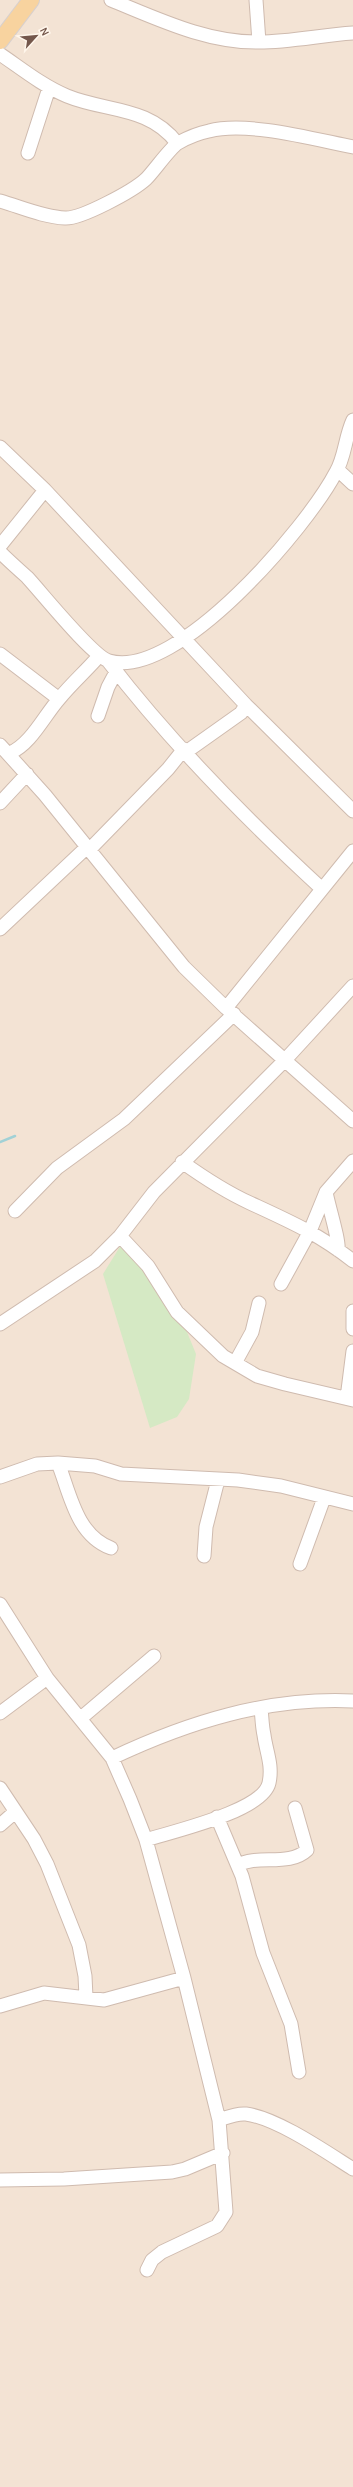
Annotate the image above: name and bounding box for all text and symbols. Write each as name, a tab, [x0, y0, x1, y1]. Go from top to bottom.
north arrow	[16, 16, 56, 56]
text: N	[37, 25, 52, 38]

